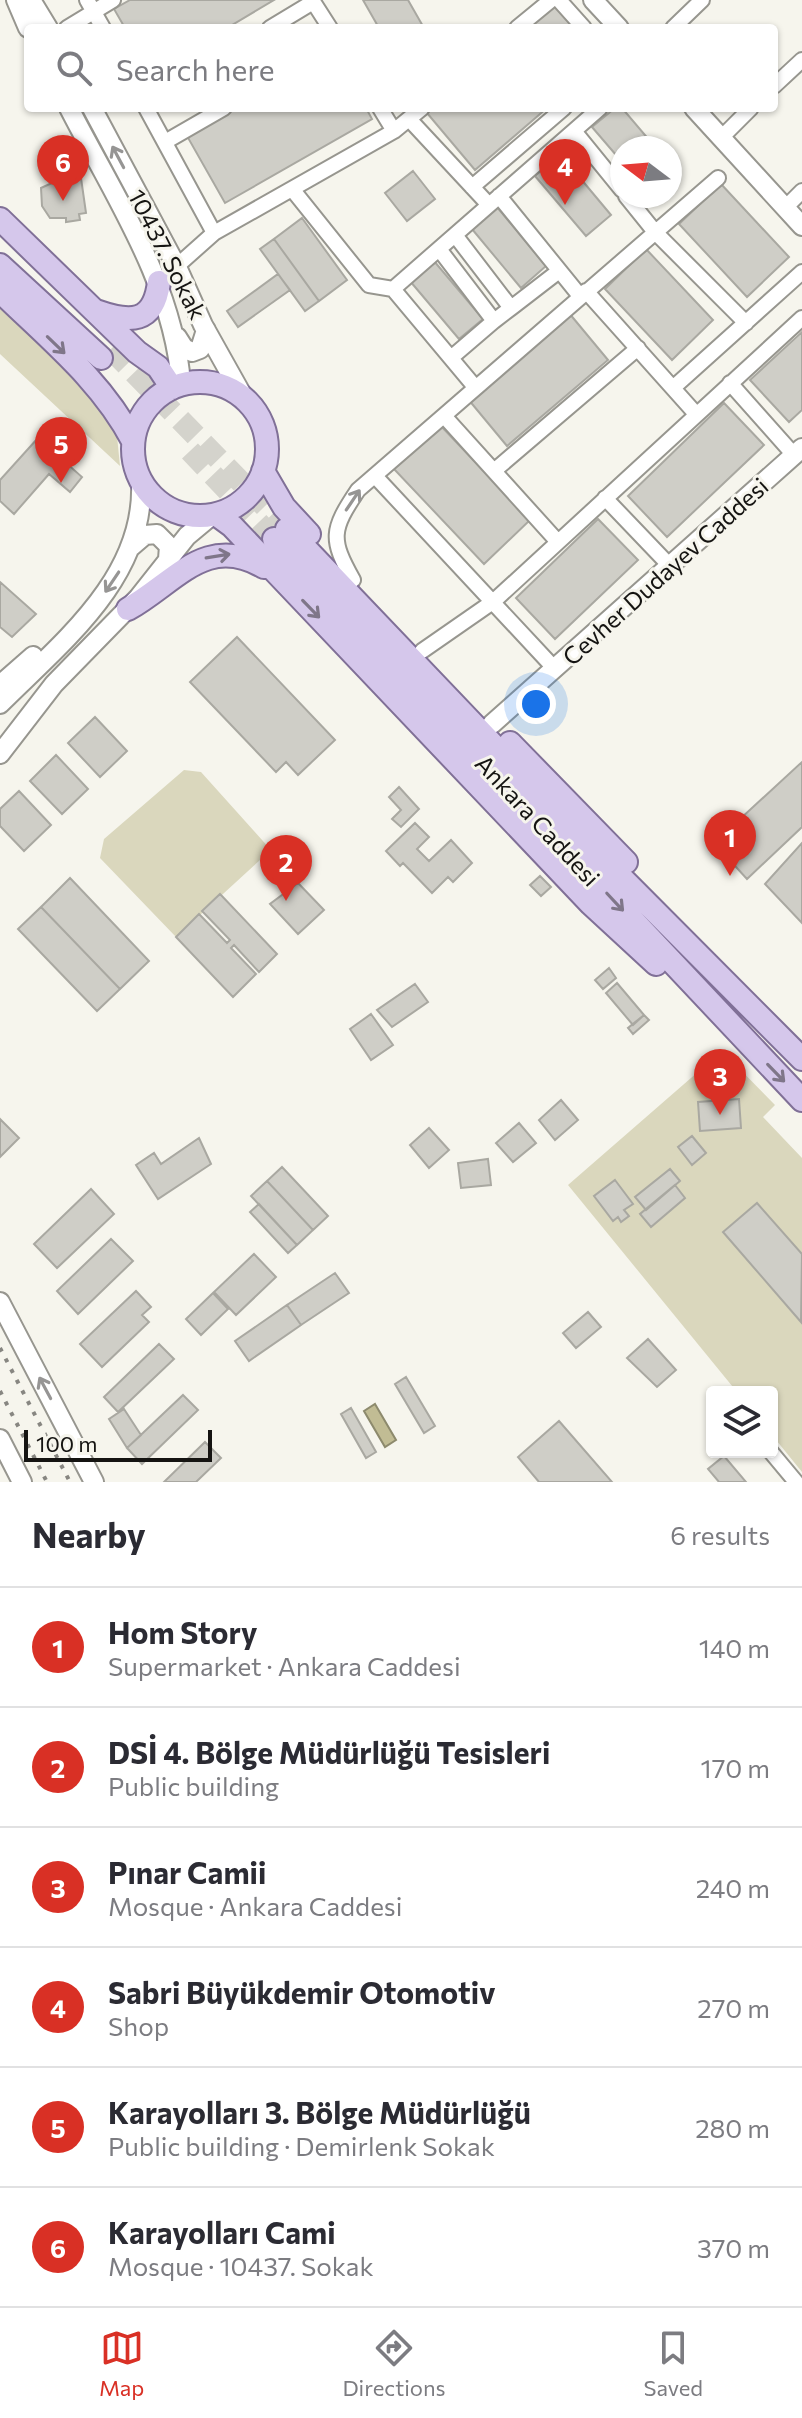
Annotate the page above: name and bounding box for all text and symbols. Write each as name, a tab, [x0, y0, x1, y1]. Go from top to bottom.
search box	[24, 24, 778, 112]
icon: search	[52, 46, 96, 90]
text: Search here	[116, 50, 275, 87]
pin: 6	[37, 135, 89, 201]
north arrow	[610, 136, 682, 208]
pin: 4	[539, 139, 591, 205]
one-way arrow	[110, 146, 126, 170]
street label: 10437. Sokak	[123, 184, 213, 324]
one-way arrow	[46, 336, 66, 355]
pin: 5	[35, 417, 87, 483]
street label: Cevher Dudayev Caddesi	[556, 471, 774, 671]
one-way arrow	[344, 489, 361, 511]
one-way arrow	[205, 548, 231, 563]
one-way arrow	[104, 571, 120, 593]
one-way arrow	[302, 599, 321, 619]
your location	[516, 684, 556, 724]
street label: Ankara Caddesi	[470, 748, 606, 892]
pin: 1	[704, 810, 756, 876]
pin: 2	[260, 835, 312, 901]
one-way arrow	[605, 892, 623, 912]
pin: 3	[694, 1049, 746, 1115]
one-way arrow	[766, 1063, 785, 1082]
one-way arrow	[37, 1377, 53, 1400]
map controls	[706, 1386, 778, 1458]
button: layers	[706, 1386, 778, 1458]
scale bar	[24, 1426, 212, 1462]
text: 100 m	[36, 1430, 98, 1457]
text: Nearby	[32, 1513, 146, 1555]
text: 6 results	[670, 1519, 770, 1550]
text: Hom Story	[108, 1613, 257, 1650]
text: 1	[52, 1632, 64, 1663]
text: 140 m	[699, 1632, 770, 1663]
text: Supermarket · Ankara Caddesi	[108, 1650, 461, 1681]
text: DSİ 4. Bölge Müdürlüğü Tesisleri	[108, 1733, 550, 1770]
text: 2	[51, 1752, 65, 1783]
text: 170 m	[701, 1752, 770, 1783]
text: Public building	[108, 1770, 279, 1801]
text: Pınar Camii	[108, 1853, 266, 1890]
text: 3	[50, 1872, 66, 1903]
text: 240 m	[696, 1872, 770, 1903]
text: Mosque · Ankara Caddesi	[108, 1890, 402, 1921]
text: Sabri Büyükdemir Otomotiv	[108, 1973, 495, 2010]
text: 4	[50, 1992, 66, 2023]
text: 270 m	[697, 1992, 770, 2023]
text: Shop	[108, 2010, 169, 2041]
text: Karayolları 3. Bölge Müdürlüğü	[108, 2093, 531, 2130]
text: 5	[50, 2112, 66, 2143]
text: 280 m	[695, 2112, 770, 2143]
text: Public building · Demirlenk Sokak	[108, 2130, 495, 2161]
text: Karayolları Cami	[108, 2213, 335, 2250]
text: 6	[50, 2232, 66, 2263]
text: 370 m	[697, 2232, 770, 2263]
text: Mosque · 10437. Sokak	[108, 2250, 374, 2281]
tab: Map	[99, 2326, 144, 2401]
tab: Directions	[342, 2326, 446, 2401]
tab: Saved	[644, 2326, 703, 2401]

